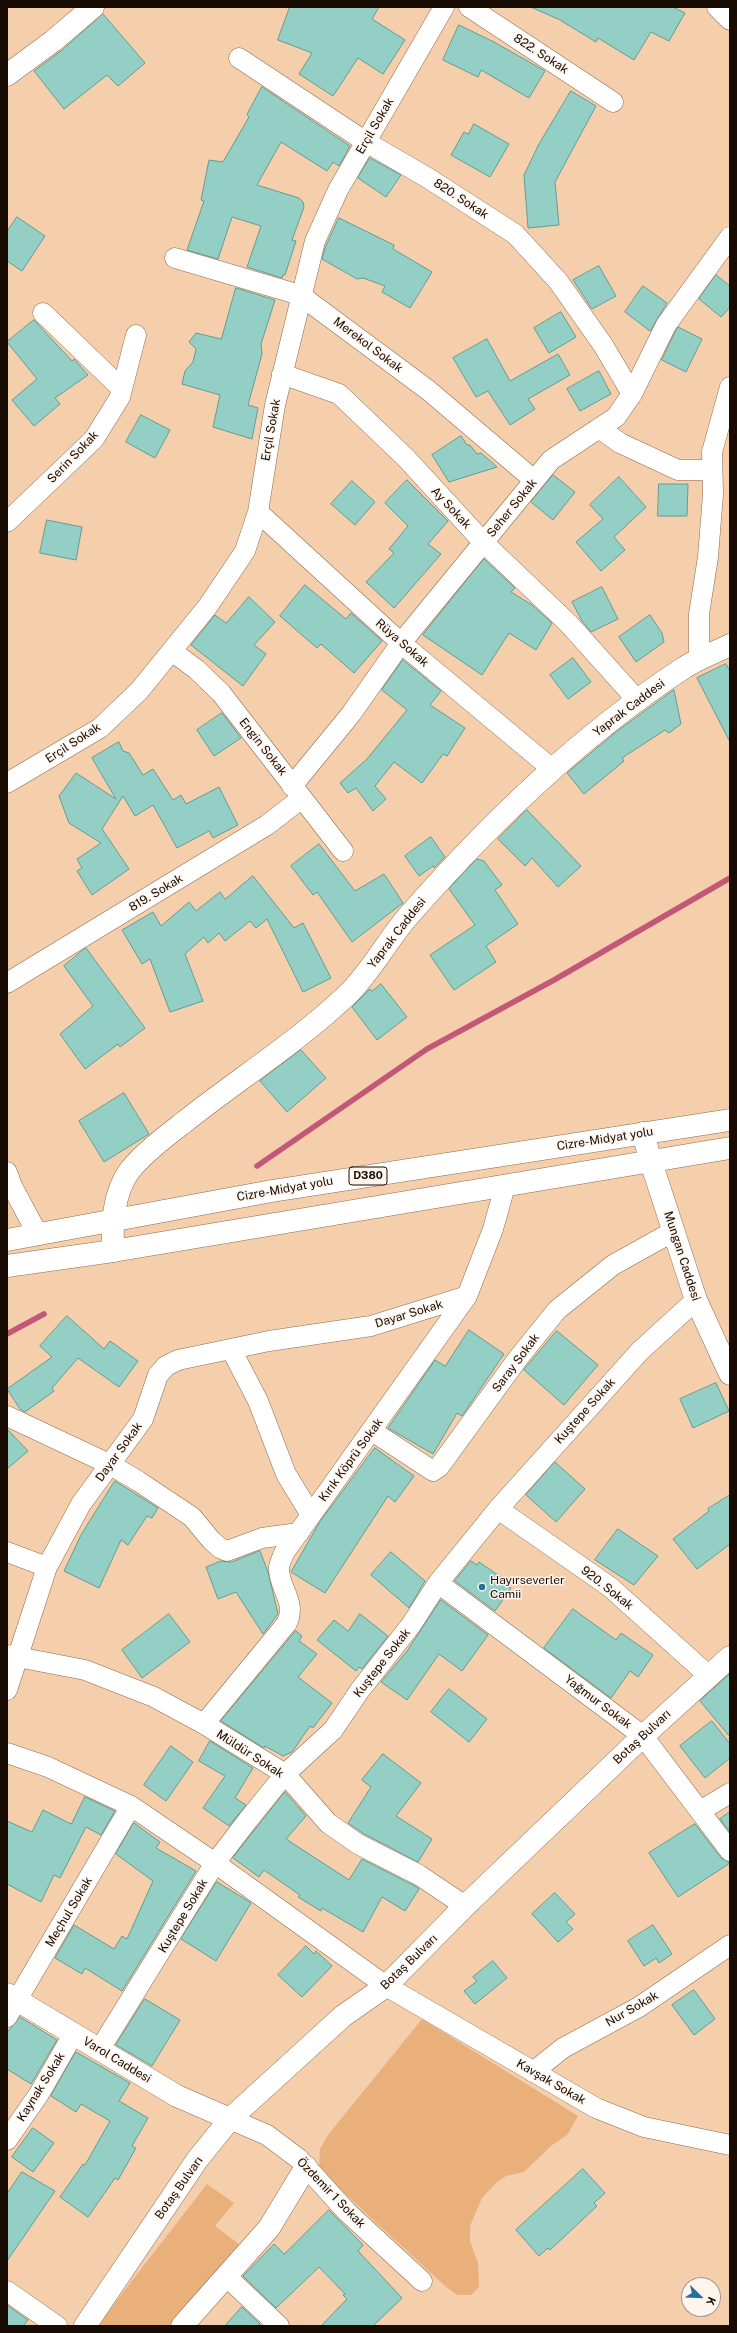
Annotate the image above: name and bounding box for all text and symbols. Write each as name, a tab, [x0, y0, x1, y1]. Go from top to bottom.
street label: 822. Sokak	[511, 31, 571, 77]
street label: Erçil Sokak	[353, 95, 397, 157]
street label: 820. Sokak	[431, 176, 491, 222]
street label: Merekol Sokak	[330, 314, 406, 376]
street label: Erçil Sokak	[258, 398, 284, 462]
street label: Serin Sokak	[44, 428, 102, 486]
street label: Seher Sokak	[484, 476, 540, 540]
street label: Ay Sokak	[428, 484, 474, 532]
street label: Rüya Sokak	[373, 616, 431, 670]
street label: Yaprak Caddesi	[590, 676, 668, 740]
street label: Engin Sokak	[236, 715, 290, 779]
street label: Erçil Sokak	[43, 720, 103, 766]
street label: 819. Sokak	[126, 871, 186, 915]
street label: Yaprak Caddesi	[365, 895, 429, 971]
street label: Cizre-Midyat yolu	[556, 1124, 654, 1154]
road number: D380	[349, 1167, 387, 1185]
street label: Cizre-Midyat yolu	[236, 1173, 334, 1205]
street label: Mungan Caddesi	[661, 1209, 703, 1303]
street label: Dayar Sokak	[373, 1297, 445, 1331]
street label: Saray Sokak	[489, 1331, 543, 1395]
street label: Kuştepe Sokak	[552, 1375, 618, 1447]
street label: Kırık Köprü Sokak	[316, 1415, 386, 1505]
street label: Dayar Sokak	[93, 1419, 145, 1485]
street label: 920. Sokak	[578, 1563, 636, 1613]
place label: Hayırseverler Camii	[490, 1573, 565, 1601]
marker: Hayırseverler Camii	[477, 1582, 487, 1592]
street label: Kuştepe Sokak	[351, 1626, 413, 1700]
street label: Yağmur Sokak	[562, 1672, 634, 1732]
street label: Botaş Bulvarı	[610, 1707, 674, 1767]
street label: Müldür Sokak	[214, 1727, 286, 1781]
street label: Meçhul Sokak	[42, 1874, 96, 1950]
street label: Kuştepe Sokak	[155, 1876, 211, 1956]
street label: Botaş Bulvarı	[378, 1931, 440, 1993]
street label: Nur Sokak	[603, 1988, 661, 2030]
street label: Varol Caddesi	[80, 2034, 154, 2086]
street label: Kaynak Sokak	[14, 2050, 68, 2124]
street label: Kavşak Sokak	[514, 2056, 588, 2108]
street label: Botaş Bulvarı	[152, 2154, 206, 2222]
street label: Özdemir 1 Sokak	[294, 2155, 368, 2231]
north arrow	[681, 2277, 721, 2317]
text: K	[704, 2295, 718, 2307]

